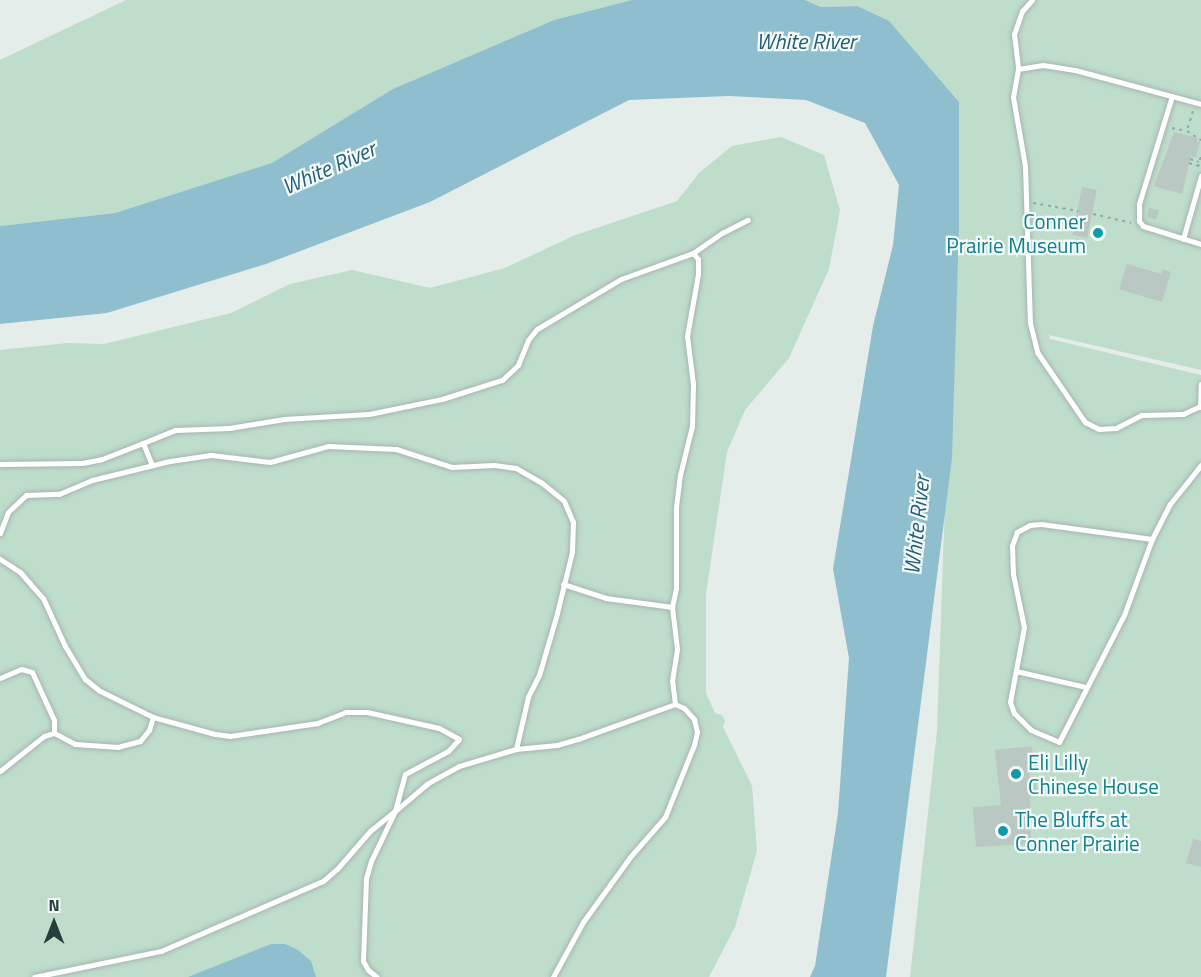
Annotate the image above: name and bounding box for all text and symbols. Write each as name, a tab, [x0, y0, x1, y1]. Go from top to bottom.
water label: White River	[756, 29, 856, 55]
water label: White River	[278, 136, 380, 200]
place label: Conner Prairie Museum	[946, 208, 1086, 258]
marker: Conner Prairie Museum	[1091, 226, 1105, 240]
water label: White River	[899, 474, 935, 576]
place label: Eli Lilly Chinese House	[1028, 749, 1159, 799]
marker: Eli Lilly Chinese House	[1009, 767, 1023, 781]
place label: The Bluffs at Conner Prairie	[1015, 806, 1140, 856]
marker: The Bluffs at Conner Prairie	[996, 824, 1010, 838]
north arrow	[24, 893, 84, 953]
text: N	[48, 893, 60, 917]

